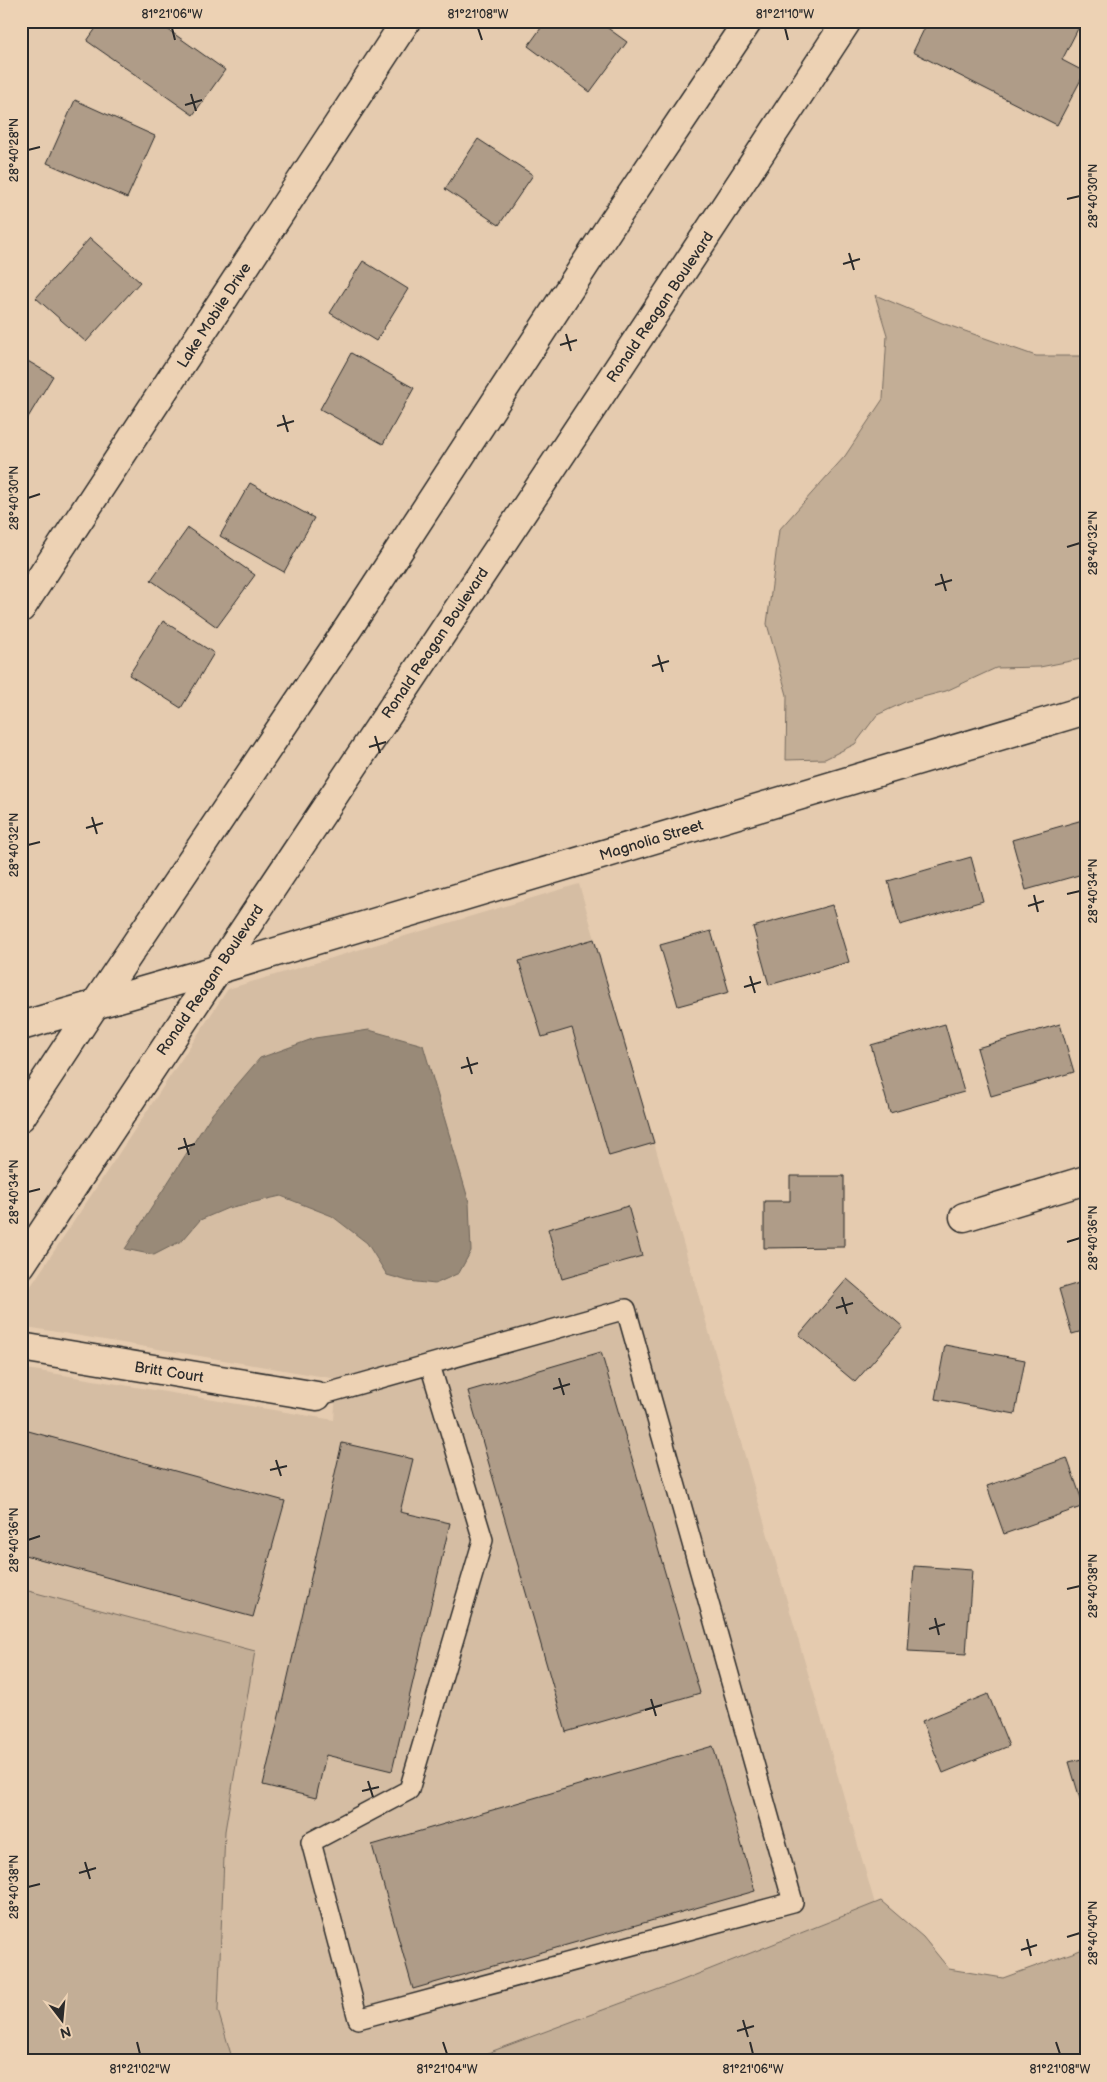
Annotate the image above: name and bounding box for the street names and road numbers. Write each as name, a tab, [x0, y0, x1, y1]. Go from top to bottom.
street label: Ronald Reagan Boulevard	[603, 228, 718, 386]
street label: Lake Mobile Drive	[173, 259, 256, 371]
street label: Ronald Reagan Boulevard	[378, 564, 493, 722]
street label: Magnolia Street	[597, 816, 706, 865]
street label: Ronald Reagan Boulevard	[153, 901, 268, 1059]
street label: Britt Court	[133, 1358, 205, 1387]

